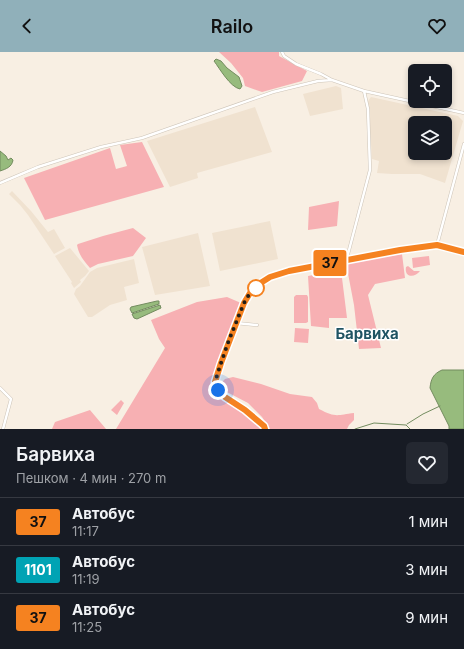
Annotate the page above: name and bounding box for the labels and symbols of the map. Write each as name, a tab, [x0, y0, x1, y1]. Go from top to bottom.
line badge: 37	[312, 250, 348, 276]
unlabelled marker	[247, 279, 265, 297]
district label: Барвиха	[335, 324, 399, 343]
your location	[208, 380, 228, 400]

